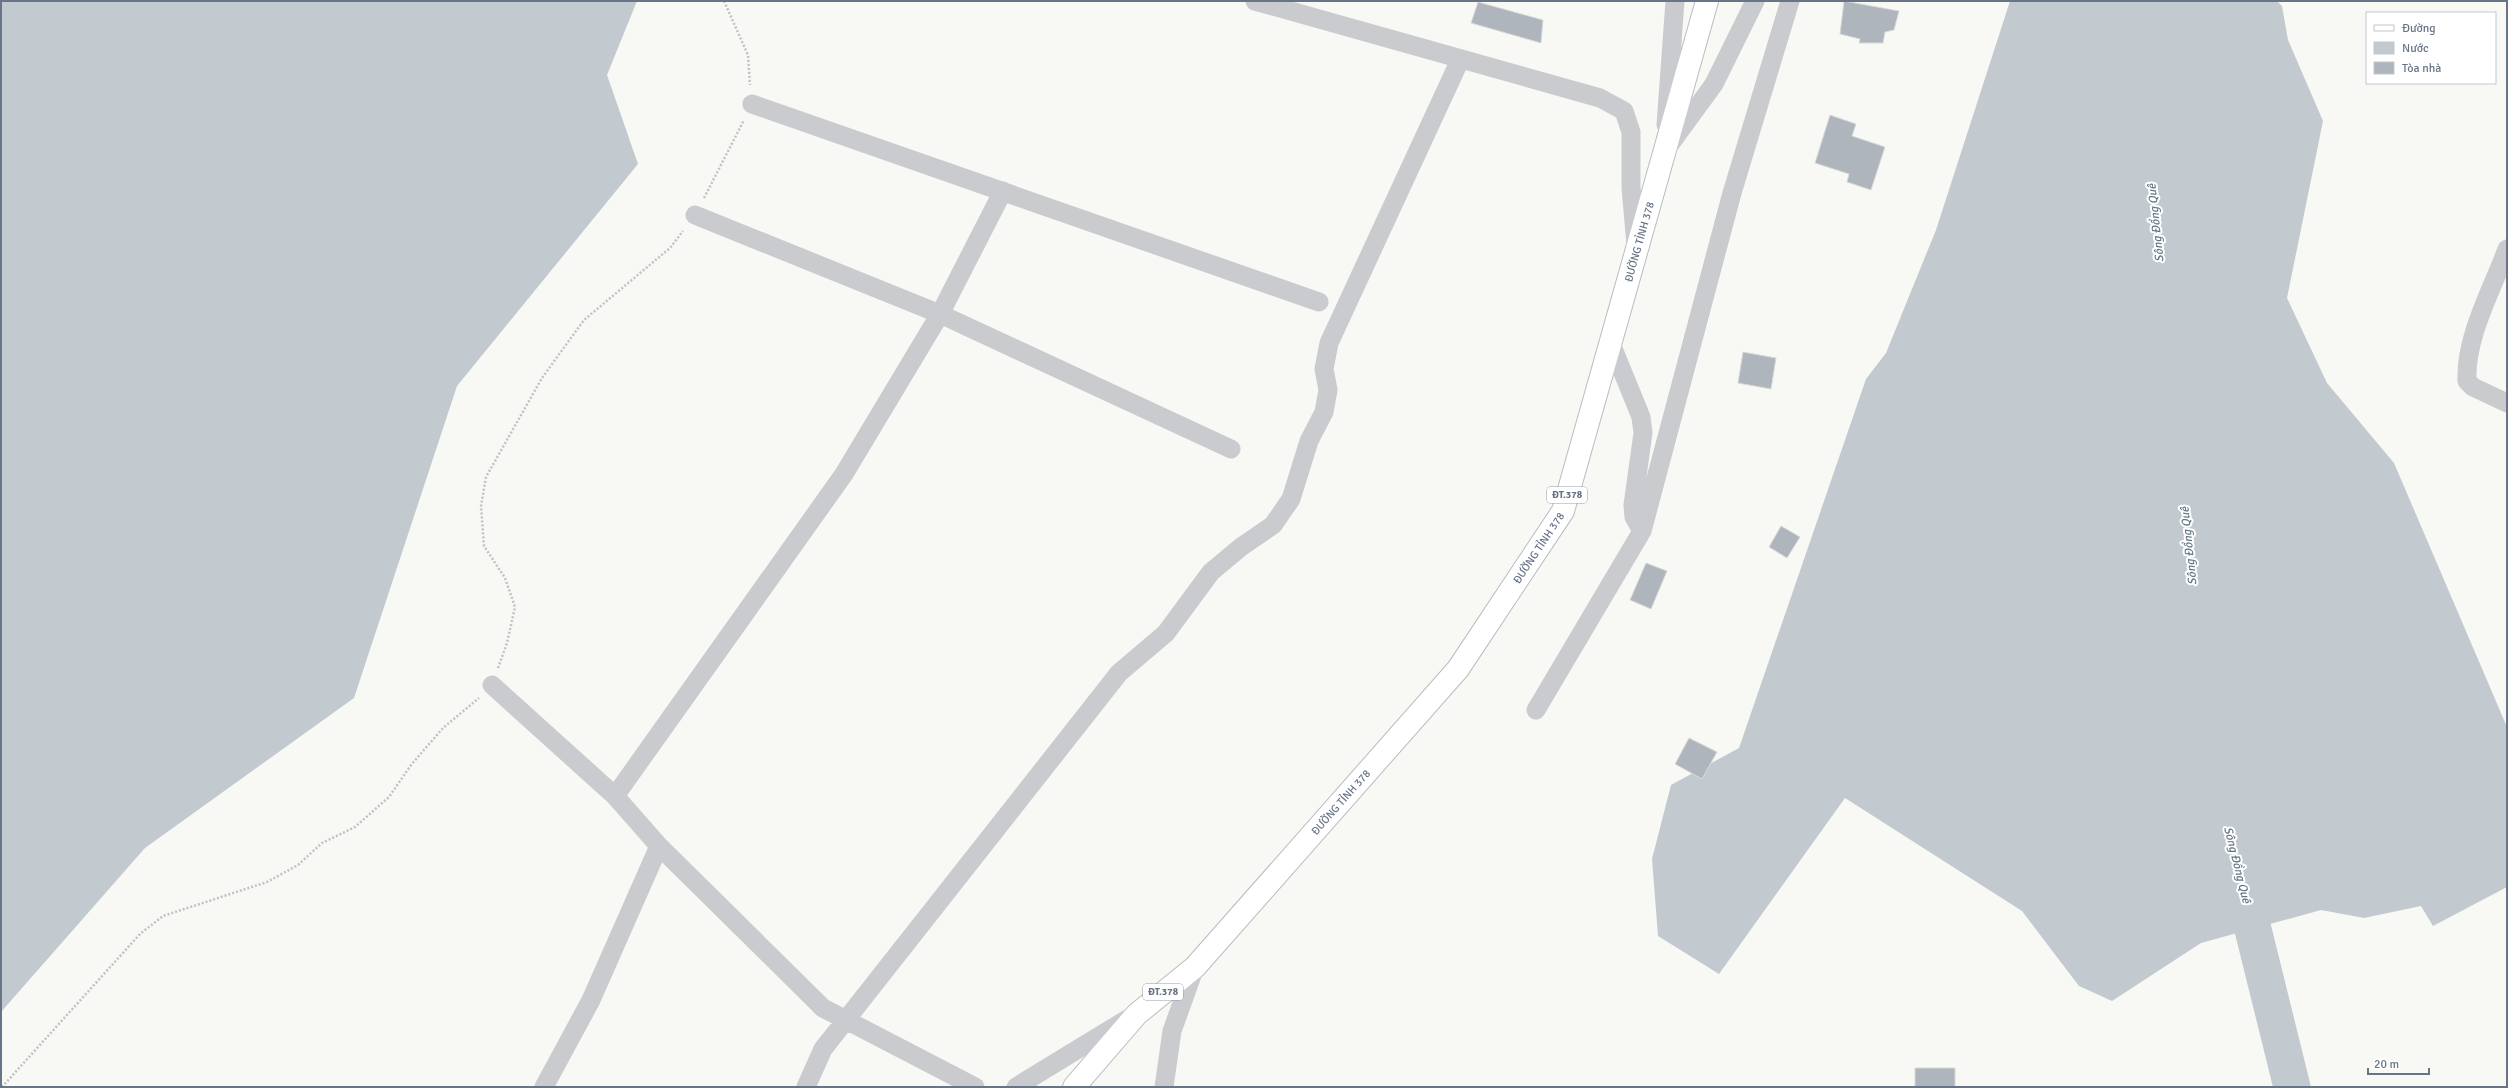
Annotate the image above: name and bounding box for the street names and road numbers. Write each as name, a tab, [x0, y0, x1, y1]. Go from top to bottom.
street label: ĐƯỜNG TỈNH 378	[1622, 200, 1657, 283]
road number: ĐT.378	[1547, 487, 1587, 503]
street label: ĐƯỜNG TỈNH 378	[1510, 510, 1567, 586]
street label: ĐƯỜNG TỈNH 378	[1308, 767, 1373, 837]
road number: ĐT.378	[1143, 984, 1183, 1000]

